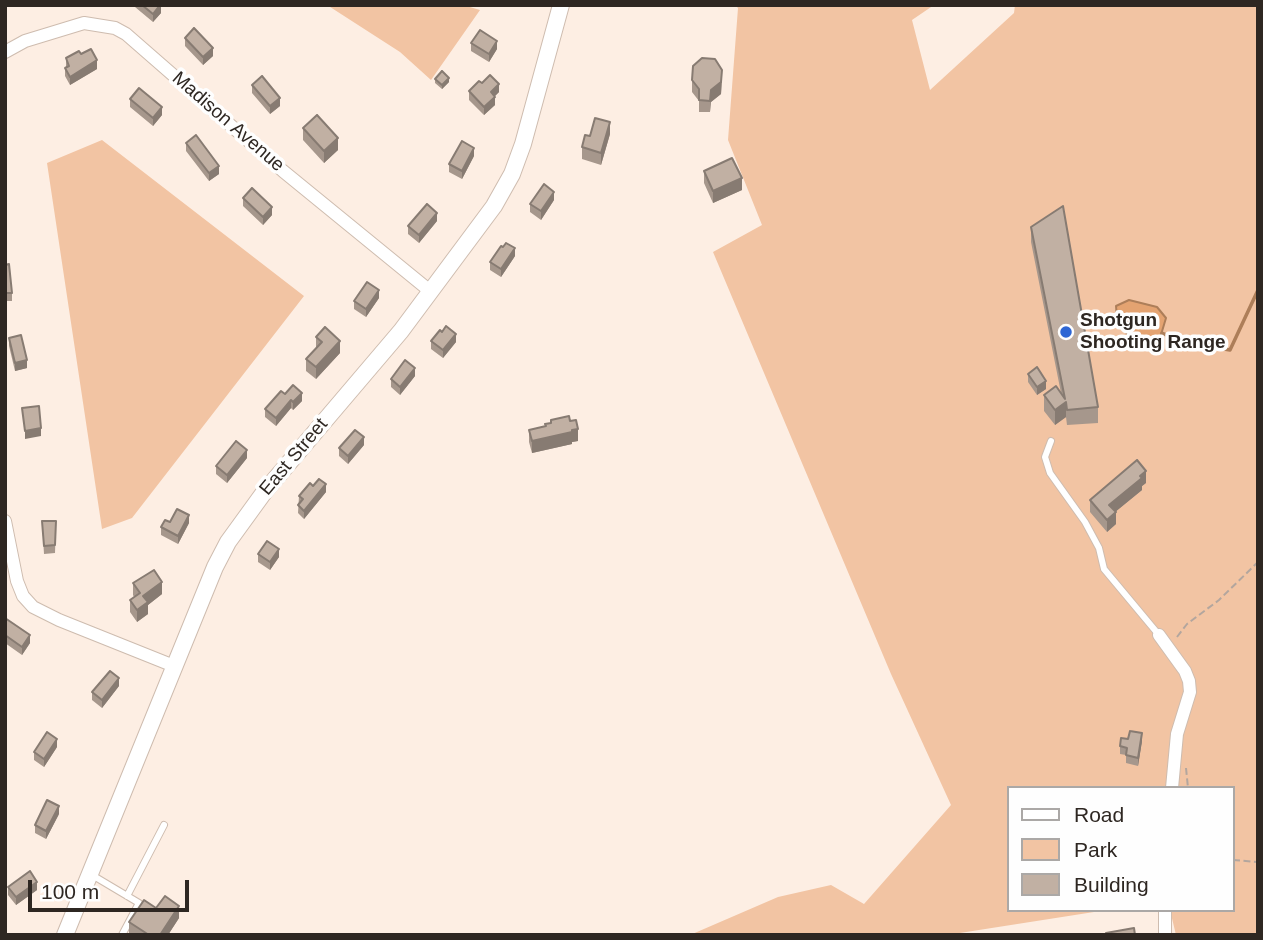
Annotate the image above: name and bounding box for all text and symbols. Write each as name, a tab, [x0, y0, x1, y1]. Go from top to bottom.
street label: Madison Avenue	[167, 67, 289, 177]
place label: Shotgun Shooting Range	[1080, 310, 1226, 354]
marker: Shotgun Shooting Range	[1058, 324, 1074, 340]
street label: East Street	[255, 414, 333, 500]
legend	[1007, 786, 1235, 912]
text: Road	[1074, 803, 1124, 826]
text: Park	[1074, 838, 1117, 861]
scale bar	[32, 866, 192, 910]
text: Building	[1074, 873, 1149, 896]
text: 100 m	[41, 880, 99, 903]

